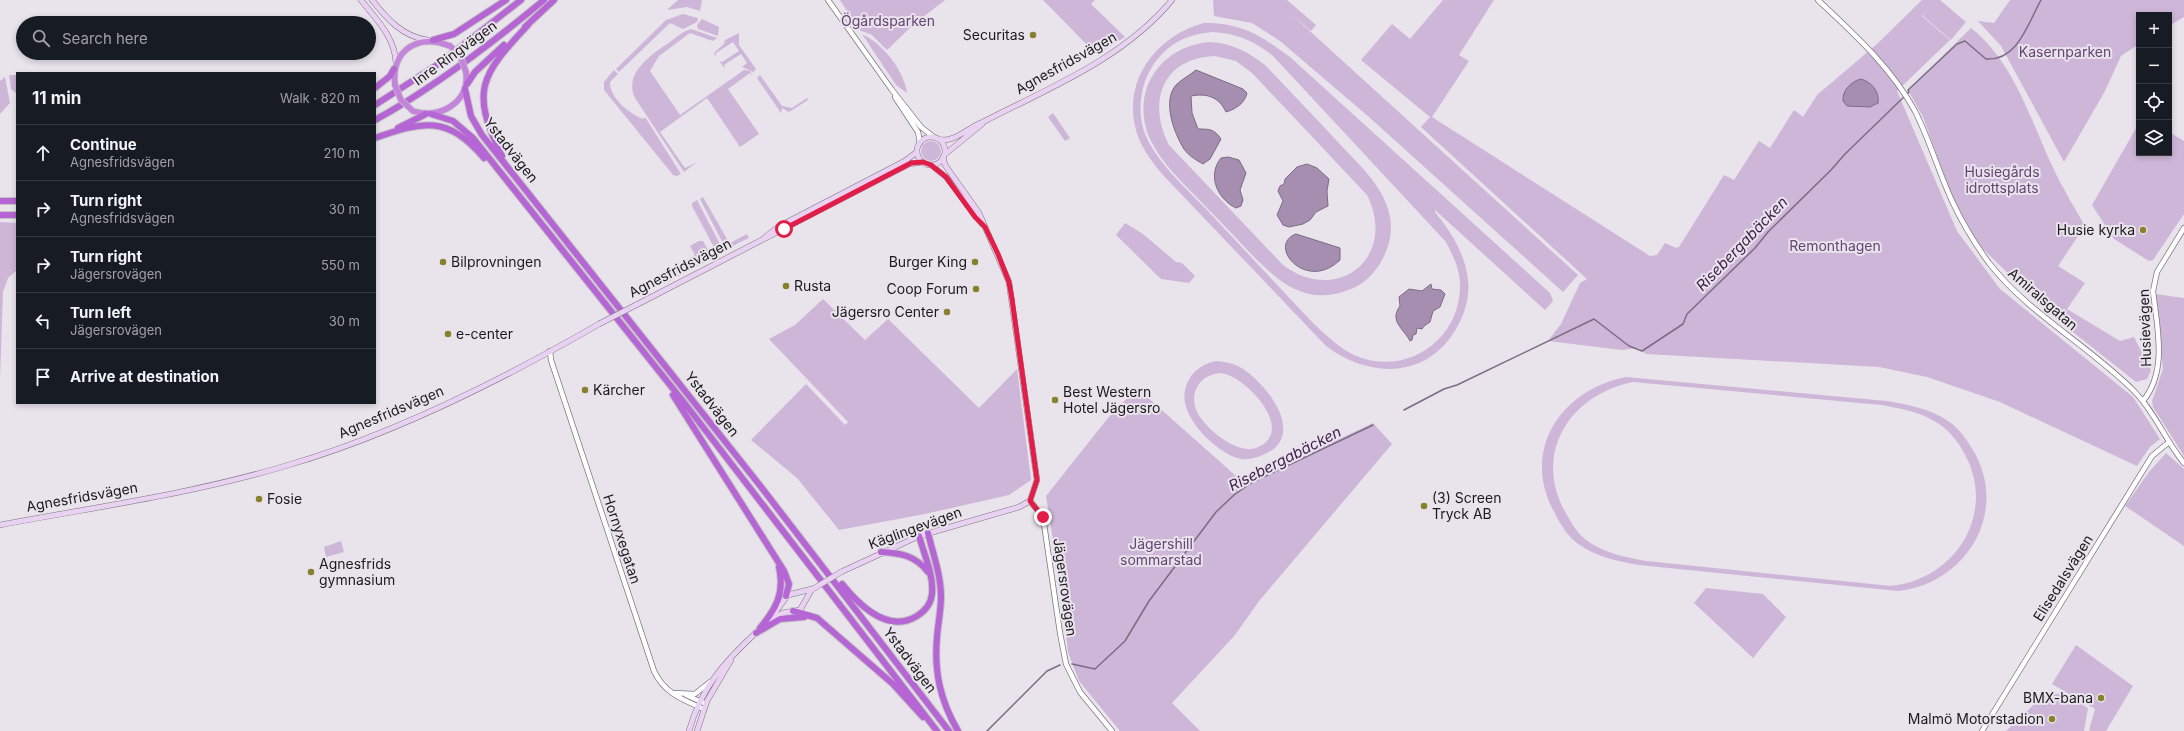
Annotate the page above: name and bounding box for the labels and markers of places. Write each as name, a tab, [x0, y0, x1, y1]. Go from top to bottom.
place label: Securitas	[963, 26, 1025, 43]
marker: Securitas	[1028, 30, 1038, 40]
place label: Husie kyrka	[2057, 221, 2135, 238]
marker: Husie kyrka	[2138, 225, 2148, 235]
place label: Bilprovningen	[451, 253, 542, 270]
place label: Burger King	[889, 253, 967, 270]
marker: Bilprovningen	[438, 257, 448, 267]
marker: Burger King	[970, 257, 980, 267]
place label: Rusta	[794, 277, 831, 294]
place label: Coop Forum	[887, 280, 968, 297]
marker: Rusta	[781, 281, 791, 291]
marker: Coop Forum	[971, 284, 981, 294]
place label: Jägersro Center	[832, 303, 939, 320]
marker: Jägersro Center	[942, 307, 952, 317]
place label: e-center	[456, 325, 513, 342]
marker: e-center	[443, 329, 453, 339]
place label: Kärcher	[593, 381, 645, 398]
place label: Best Western Hotel Jägersro	[1063, 383, 1160, 416]
marker: Kärcher	[580, 385, 590, 395]
marker: Best Western Hotel Jägersro	[1050, 395, 1060, 405]
place label: (3) Screen Tryck AB	[1432, 489, 1501, 522]
place label: Fosie	[267, 490, 302, 507]
marker: Fosie	[254, 494, 264, 504]
marker: (3) Screen Tryck AB	[1419, 501, 1429, 511]
place label: Agnesfrids gymnasium	[319, 555, 395, 588]
marker: Agnesfrids gymnasium	[306, 567, 316, 577]
place label: BMX-bana	[2023, 689, 2093, 706]
marker: BMX-bana	[2096, 693, 2106, 703]
place label: Malmö Motorstadion	[1908, 710, 2044, 727]
marker: Malmö Motorstadion	[2047, 714, 2057, 724]

